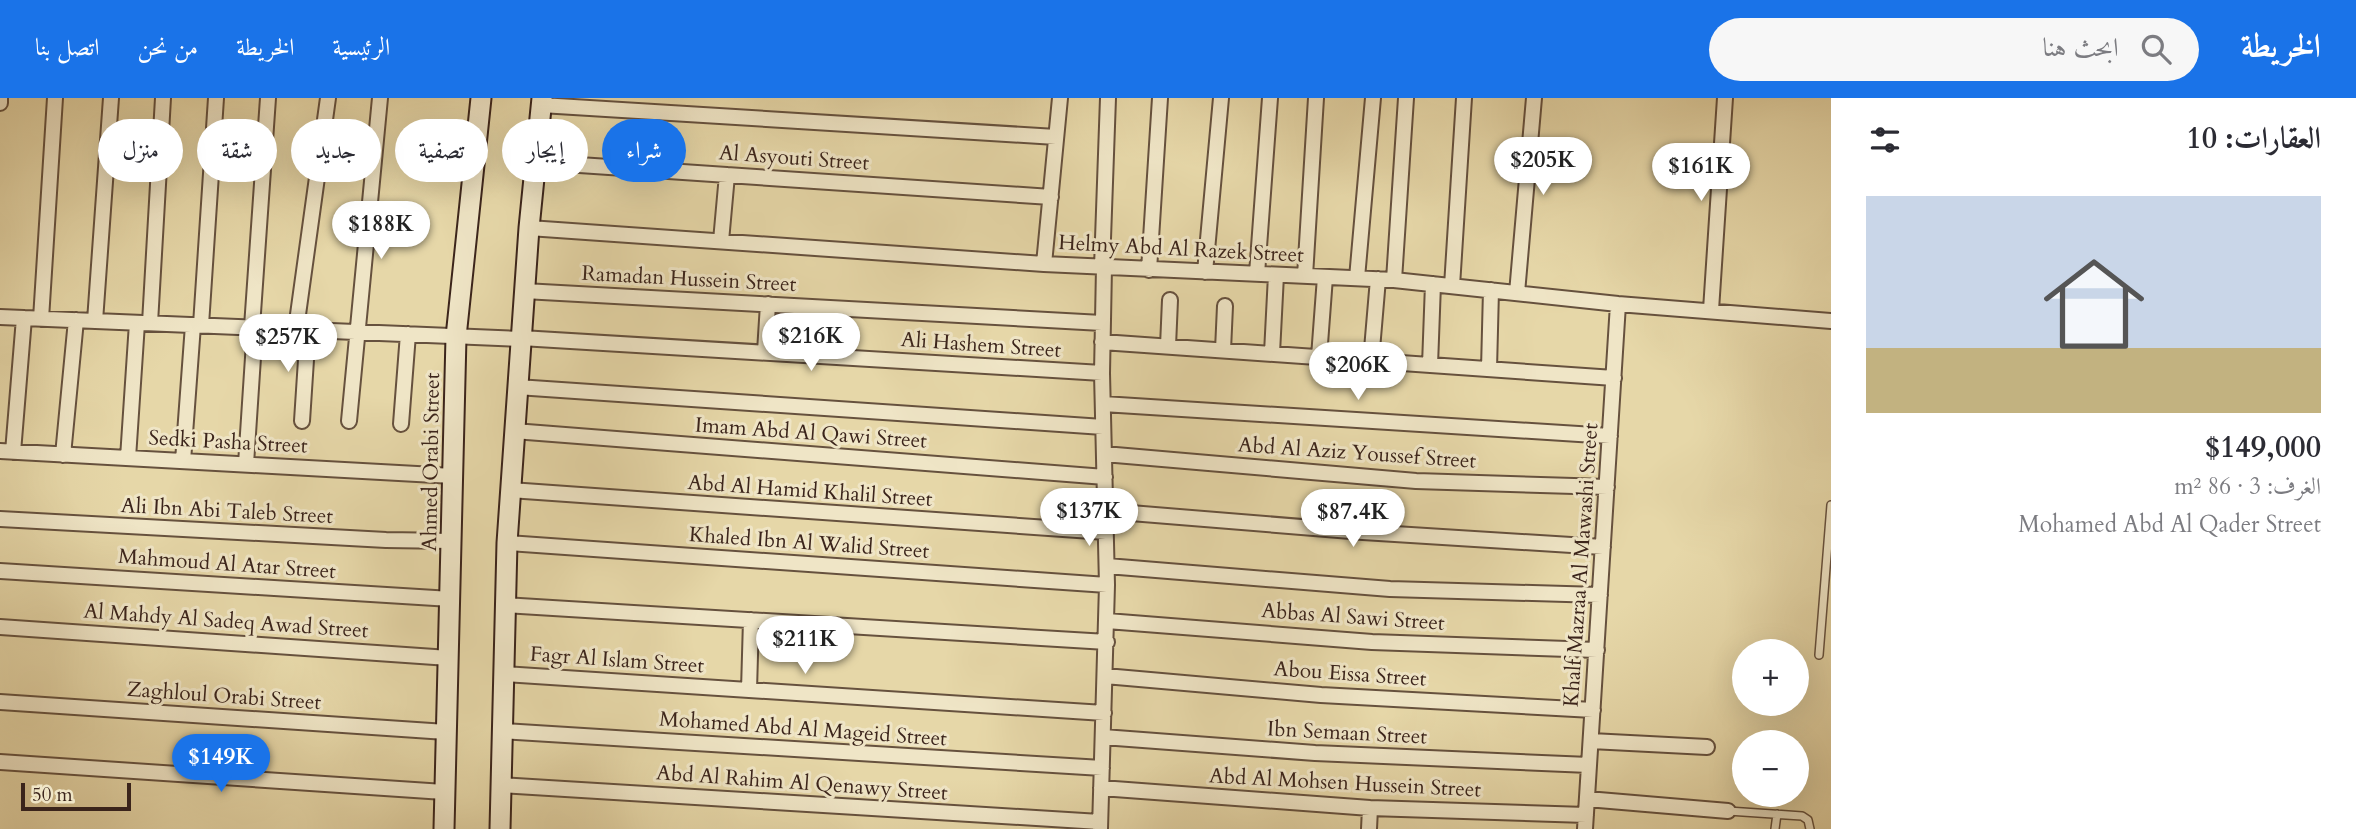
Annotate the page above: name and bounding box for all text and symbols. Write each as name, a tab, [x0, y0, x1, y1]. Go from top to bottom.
search box	[1709, 18, 2199, 81]
text: الخريطة	[2241, 24, 2321, 69]
text: ابحث هنا	[2042, 30, 2119, 65]
icon: search	[2137, 30, 2175, 68]
text: اتصل بنا	[35, 31, 99, 64]
text: من نحن	[137, 31, 198, 64]
text: الخريطة	[236, 31, 295, 64]
text: الرئيسية	[333, 31, 390, 64]
text: العقارات: 10	[2186, 118, 2321, 159]
chip: منزل	[98, 119, 183, 182]
chip: شقة	[197, 119, 277, 182]
chip: جديد	[291, 119, 381, 182]
chip: تصفية	[395, 119, 488, 182]
chip: إيجار	[502, 119, 588, 182]
chip: شراء	[602, 119, 686, 182]
icon: filters	[1866, 121, 1904, 159]
street label: Al Asyouti Street	[718, 138, 870, 178]
pin: $205K	[1494, 138, 1592, 197]
text: $205K	[1510, 144, 1576, 175]
pin: $161K	[1652, 144, 1750, 203]
text: $161K	[1668, 150, 1734, 181]
pin: $188K	[332, 202, 430, 261]
text: $188K	[348, 208, 414, 239]
street label: Helmy Abd Al Razek Street	[1057, 228, 1305, 270]
icon: home	[2031, 241, 2157, 367]
street label: Ramadan Hussein Street	[581, 259, 797, 299]
pin: $257K	[239, 314, 337, 374]
pin: $216K	[762, 314, 860, 373]
text: $216K	[778, 320, 844, 351]
text: $257K	[255, 321, 321, 352]
street label: Ali Hashem Street	[900, 325, 1062, 365]
pin: $206K	[1309, 342, 1407, 402]
text: $206K	[1325, 349, 1391, 380]
street label: Ahmed Orabi Street	[415, 372, 447, 552]
street label: Imam Abd Al Qawi Street	[694, 410, 928, 456]
street label: Khalf Mazraa Al Mawashi Street	[1557, 422, 1605, 708]
street label: Sedki Pasha Street	[148, 423, 309, 461]
text: $149,000	[2205, 427, 2321, 468]
street label: Abd Al Aziz Youssef Street	[1237, 430, 1478, 476]
street label: Abd Al Hamid Khalil Street	[687, 468, 934, 514]
text: الغرف: 3 · 86 m²	[2174, 471, 2321, 502]
pin: $137K	[1040, 489, 1138, 548]
pin: $87.4K	[1296, 490, 1410, 549]
street label: Ali Ibn Abi Taleb Street	[120, 491, 334, 531]
text: $137K	[1056, 495, 1122, 526]
text: $87.4K	[1317, 496, 1389, 527]
text: Mohamed Abd Al Qader Street	[2018, 509, 2321, 540]
street label: Khaled Ibn Al Walid Street	[688, 520, 930, 566]
street label: Mahmoud Al Atar Street	[117, 542, 337, 586]
street label: Abbas Al Sawi Street	[1260, 596, 1446, 638]
street label: Al Mahdy Al Sadeq Awad Street	[83, 597, 370, 645]
pin: $211K	[756, 616, 854, 676]
text: $211K	[772, 623, 838, 654]
street label: Fagr Al Islam Street	[529, 639, 705, 681]
map controls	[1732, 639, 1809, 807]
button: +	[1732, 639, 1809, 716]
street label: Abou Eissa Street	[1273, 654, 1428, 694]
street label: Zaghloul Orabi Street	[126, 675, 323, 717]
street label: Mohamed Abd Al Mageid Street	[658, 704, 948, 754]
street label: Ibn Semaan Street	[1266, 714, 1428, 752]
button: −	[1732, 730, 1809, 807]
pin: $149K	[172, 734, 270, 794]
text: $149K	[188, 741, 254, 772]
street label: Abd Al Rahim Al Qenawy Street	[655, 758, 949, 808]
street label: Abd Al Mohsen Hussein Street	[1208, 761, 1482, 805]
scale bar	[21, 780, 131, 812]
text: 50 m	[32, 782, 73, 808]

